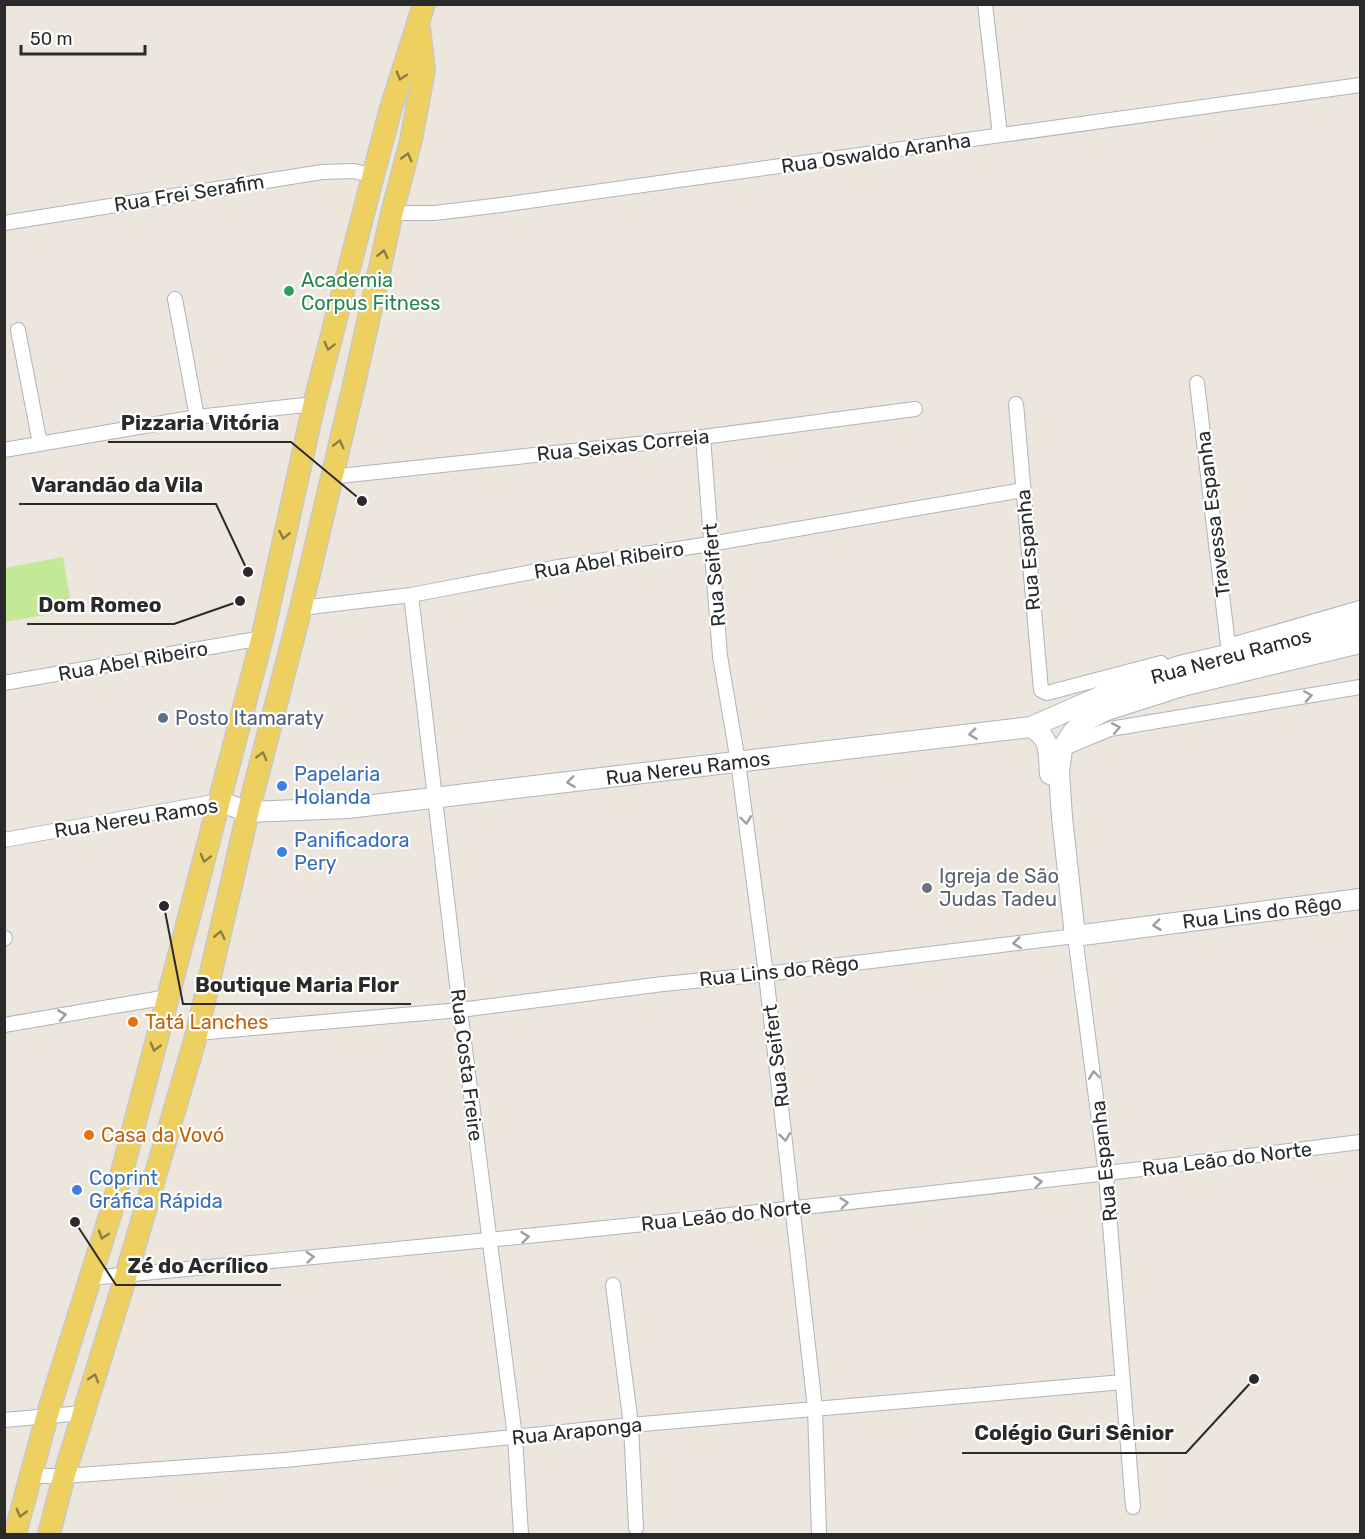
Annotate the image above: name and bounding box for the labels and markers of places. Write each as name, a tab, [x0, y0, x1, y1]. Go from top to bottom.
place label: Academia Corpus Fitness	[301, 268, 441, 315]
marker: Academia Corpus Fitness	[282, 284, 296, 298]
callout: Pizzaria Vitória	[108, 403, 291, 442]
callout: Varandão da Vila	[19, 465, 216, 504]
callout: Dom Romeo	[27, 585, 174, 624]
place label: Posto Itamaraty	[175, 706, 324, 730]
marker: Posto Itamaraty	[156, 711, 170, 725]
place label: Papelaria Holanda	[294, 762, 380, 809]
marker: Papelaria Holanda	[275, 779, 289, 793]
place label: Panificadora Pery	[294, 828, 410, 875]
marker: Panificadora Pery	[275, 845, 289, 859]
place label: Igreja de São Judas Tadeu	[939, 864, 1059, 911]
marker: Igreja de São Judas Tadeu	[920, 881, 934, 895]
callout: Boutique Maria Flor	[183, 965, 411, 1004]
place label: Tatá Lanches	[145, 1010, 268, 1034]
marker: Tatá Lanches	[126, 1015, 140, 1029]
place label: Casa da Vovó	[101, 1123, 224, 1147]
marker: Casa da Vovó	[82, 1128, 96, 1142]
place label: Coprint Gráfica Rápida	[89, 1166, 223, 1213]
marker: Coprint Gráfica Rápida	[70, 1183, 84, 1197]
callout: Zé do Acrílico	[116, 1246, 281, 1285]
callout: Colégio Guri Sênior	[962, 1414, 1186, 1453]

